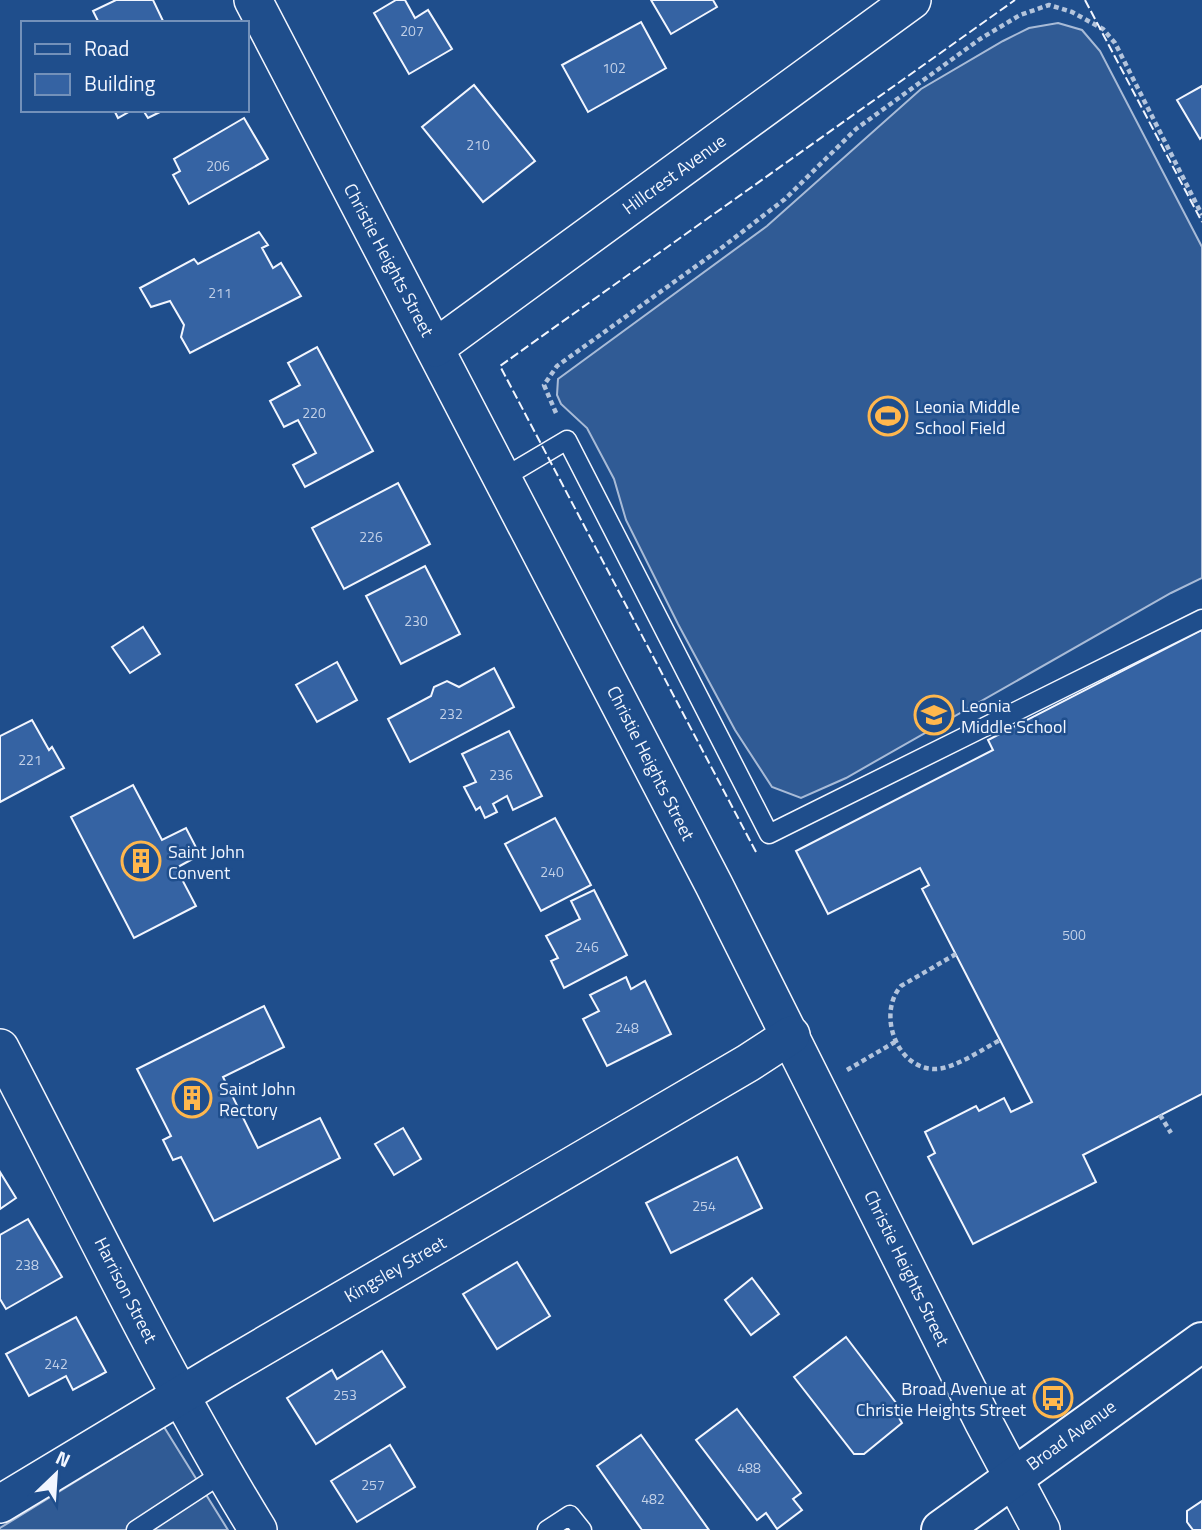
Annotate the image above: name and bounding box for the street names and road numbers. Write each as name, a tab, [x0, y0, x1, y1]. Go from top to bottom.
street label: Hillcrest Avenue	[617, 127, 731, 221]
street label: Christie Heights Street	[337, 178, 441, 342]
street label: Christie Heights Street	[600, 681, 702, 846]
street label: Christie Heights Street	[858, 1186, 957, 1351]
street label: Kingsley Street	[339, 1229, 452, 1309]
street label: Harrison Street	[88, 1232, 165, 1348]
street label: Broad Avenue	[1020, 1393, 1122, 1477]

